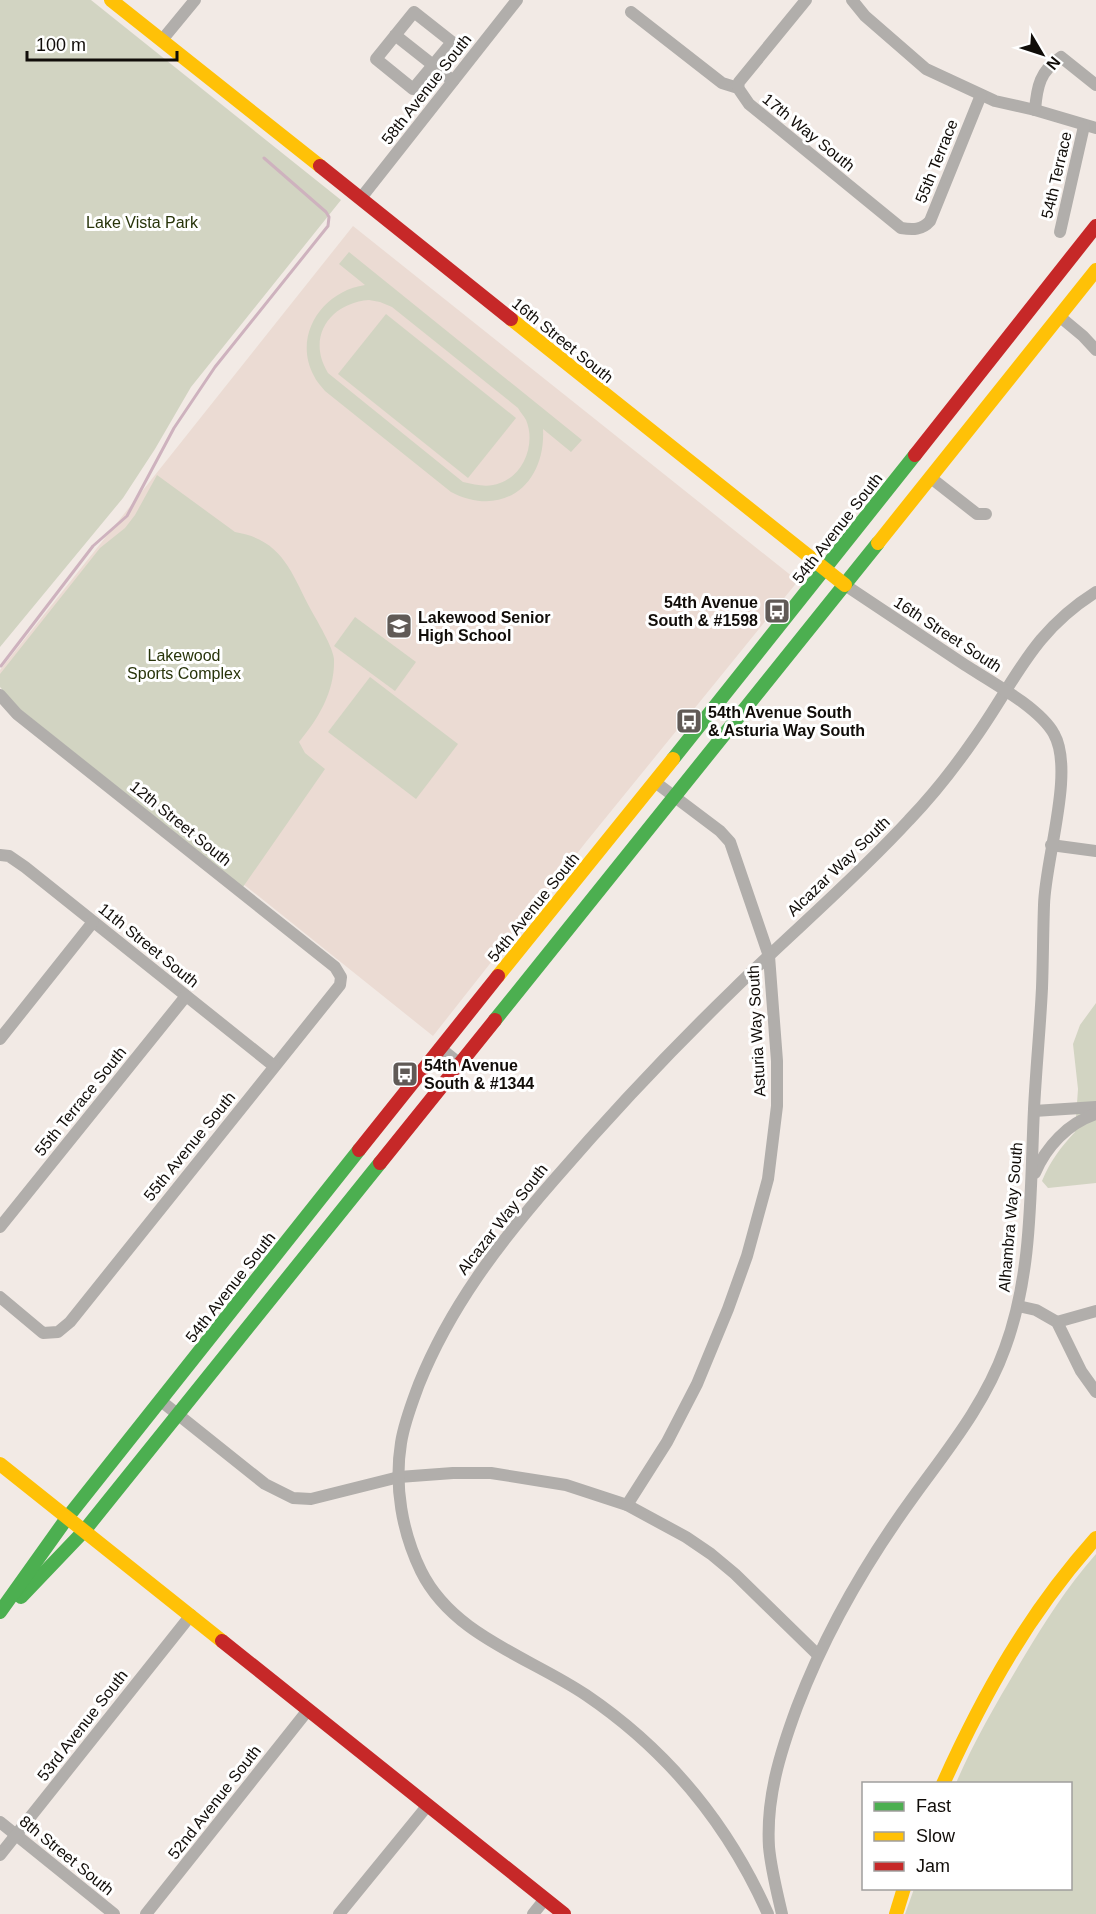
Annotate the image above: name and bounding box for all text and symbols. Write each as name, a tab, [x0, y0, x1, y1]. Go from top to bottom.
scale bar	[27, 24, 177, 62]
north arrow	[1012, 24, 1072, 84]
street label: 58th Avenue South	[378, 31, 475, 148]
text: 100 m	[36, 35, 86, 55]
text: N	[1043, 53, 1064, 73]
street label: 17th Way South	[759, 90, 858, 175]
street label: 55th Terrace	[912, 117, 961, 205]
street label: 54th Terrace	[1038, 130, 1075, 220]
park label: Lake Vista Park	[86, 214, 199, 231]
street label: 16th Street South	[509, 295, 616, 386]
street label: 54th Avenue South	[789, 470, 886, 587]
street label: 16th Street South	[891, 593, 1005, 675]
place label: 54th Avenue South & #1598	[648, 594, 758, 629]
bus stop icon: 54th Avenue South & #1598	[762, 596, 792, 626]
place label: Lakewood Senior High School	[418, 609, 550, 644]
school or university icon: Lakewood Senior High School	[384, 611, 414, 641]
park label: Lakewood Sports Complex	[127, 647, 241, 682]
place label: 54th Avenue South & Asturia Way South	[708, 704, 865, 739]
bus stop icon: 54th Avenue South & Asturia Way South	[674, 706, 704, 736]
street label: 12th Street South	[127, 778, 234, 869]
street label: Alcazar Way South	[784, 813, 893, 920]
street label: 54th Avenue South	[484, 850, 582, 965]
street label: 11th Street South	[95, 900, 202, 991]
street label: Asturia Way South	[745, 965, 768, 1097]
street label: 55th Terrace South	[31, 1044, 129, 1159]
place label: 54th Avenue South & #1344	[424, 1057, 534, 1092]
bus stop icon: 54th Avenue South & #1344	[390, 1059, 420, 1089]
street label: 55th Avenue South	[140, 1089, 238, 1204]
street label: Alhambra Way South	[995, 1141, 1026, 1293]
street label: Alcazar Way South	[454, 1161, 551, 1278]
street label: 54th Avenue South	[182, 1229, 279, 1346]
street label: 53rd Avenue South	[34, 1667, 131, 1784]
street label: 52nd Avenue South	[165, 1742, 264, 1862]
legend	[862, 1782, 1072, 1890]
text: Fast	[916, 1796, 951, 1816]
street label: 8th Street South	[16, 1812, 117, 1898]
text: Slow	[916, 1826, 956, 1846]
text: Jam	[916, 1856, 950, 1876]

